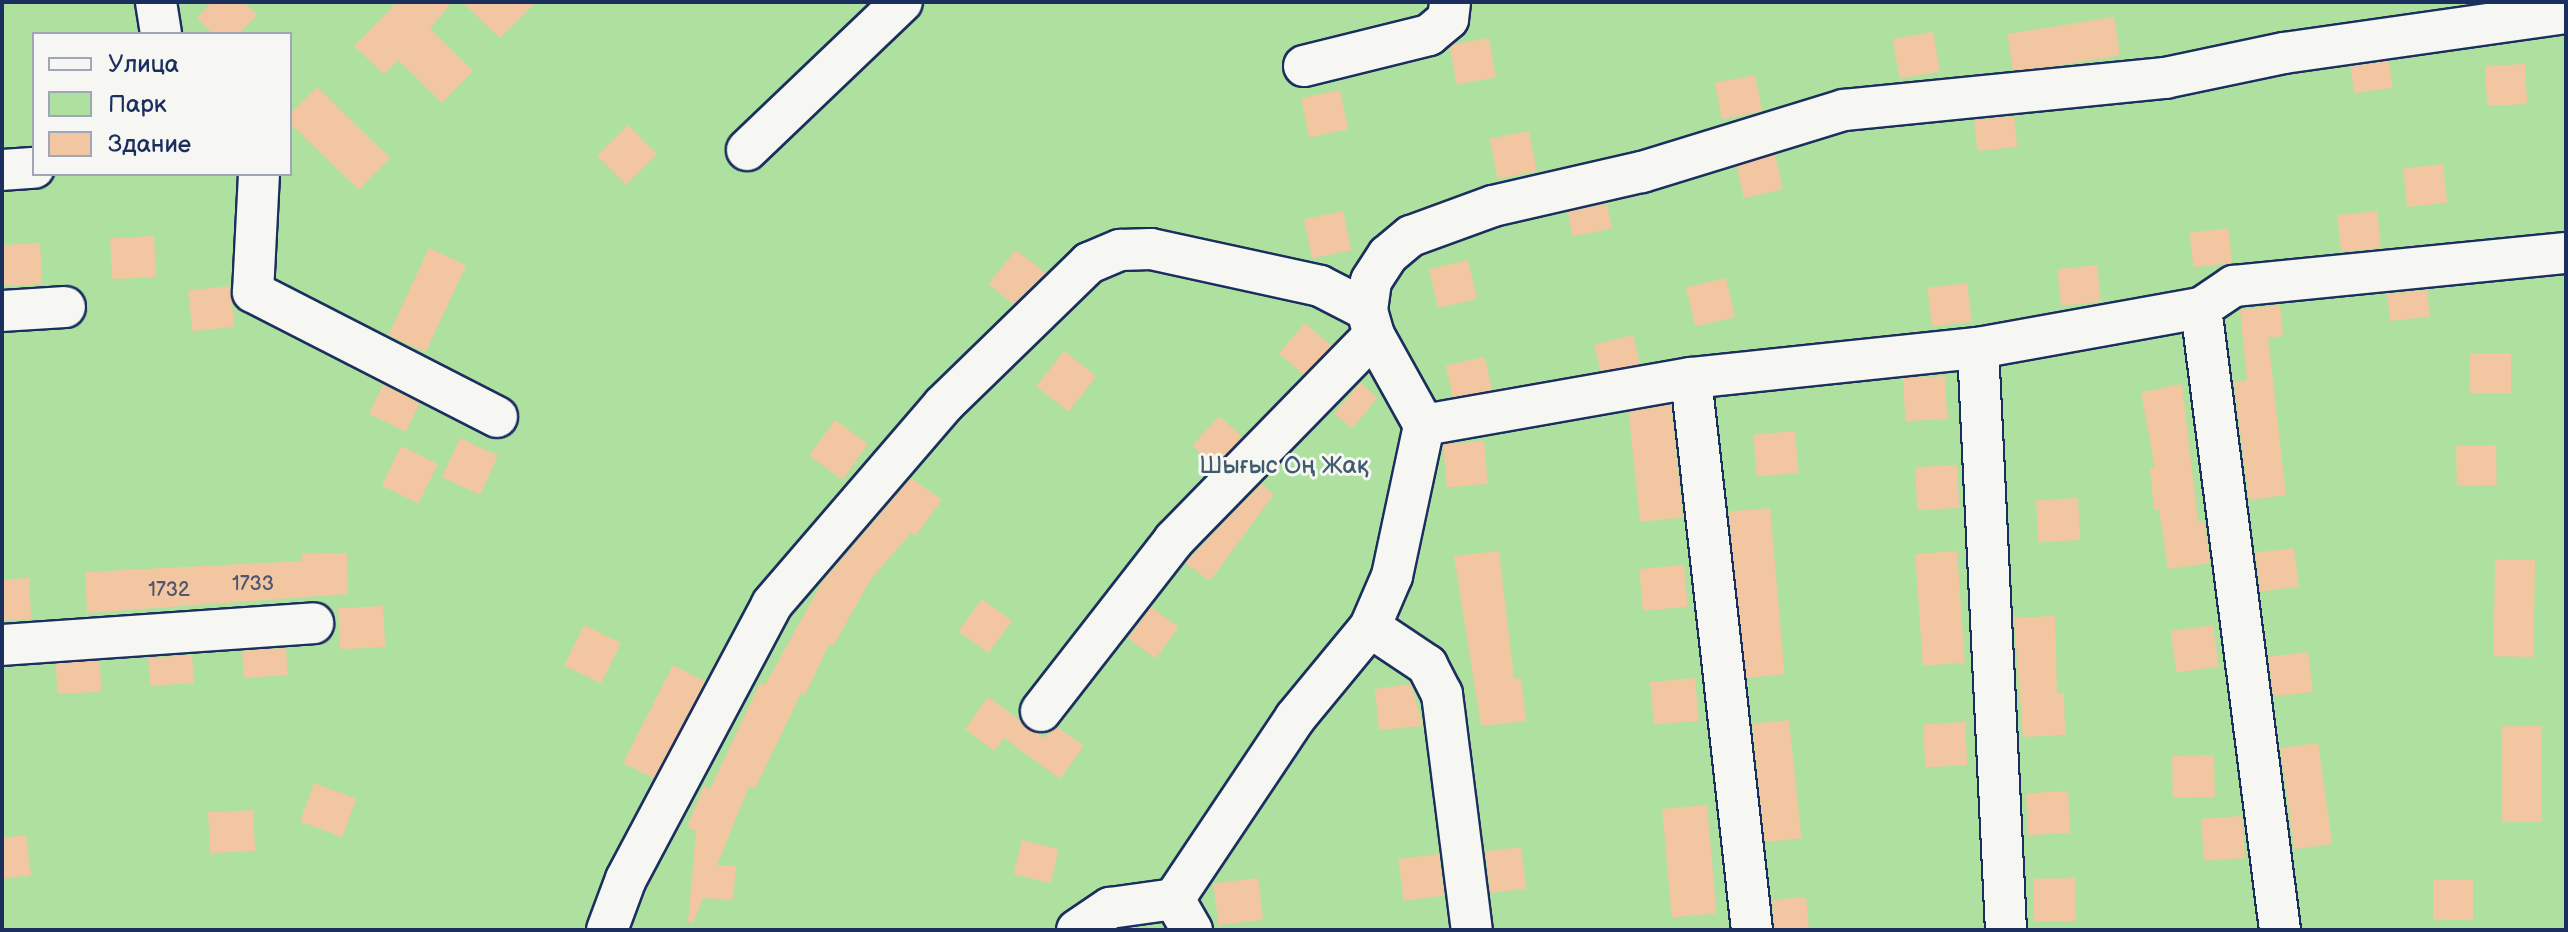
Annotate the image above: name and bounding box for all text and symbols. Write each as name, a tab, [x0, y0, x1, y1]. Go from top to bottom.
legend	[32, 32, 292, 176]
text: Улица	[108, 50, 179, 79]
text: Парк	[108, 90, 166, 119]
text: Здание	[108, 130, 191, 159]
park label: Шығыс Оң Жақ	[1199, 452, 1369, 480]
house number: 1733	[232, 572, 274, 596]
house number: 1732	[148, 578, 190, 602]

